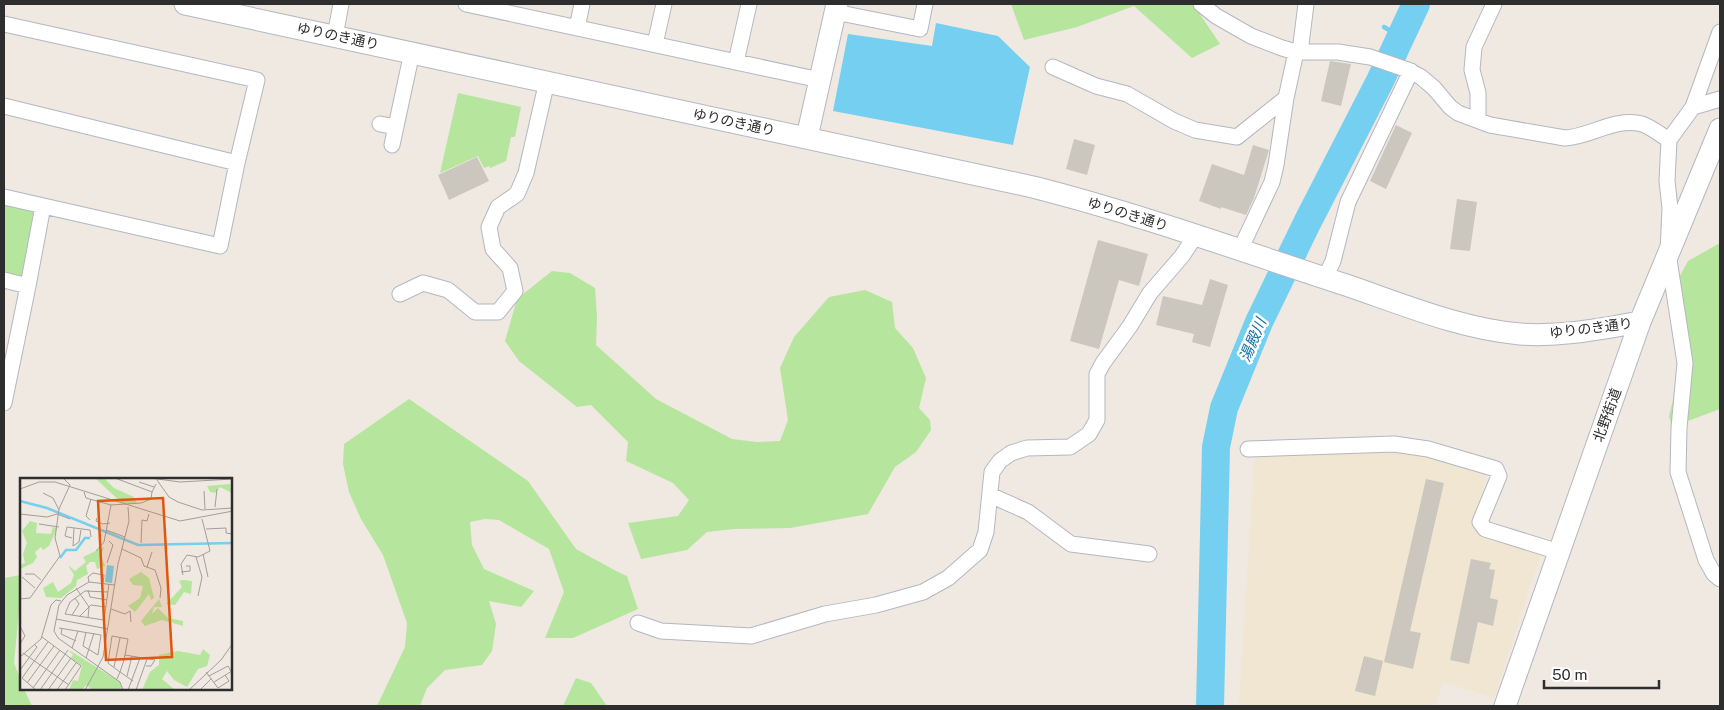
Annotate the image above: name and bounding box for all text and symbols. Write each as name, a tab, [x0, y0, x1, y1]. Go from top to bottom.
street label: ゆりのき通り	[295, 19, 381, 53]
street label: ゆりのき通り	[691, 105, 777, 139]
street label: ゆりのき通り	[1086, 194, 1170, 234]
water label: 湯殿川	[1236, 314, 1270, 364]
street label: ゆりのき通り	[1549, 315, 1633, 341]
street label: 北野街道	[1590, 386, 1624, 444]
inset map	[20, 478, 232, 690]
scale bar	[1544, 658, 1659, 690]
text: 50 m	[1552, 666, 1587, 683]

